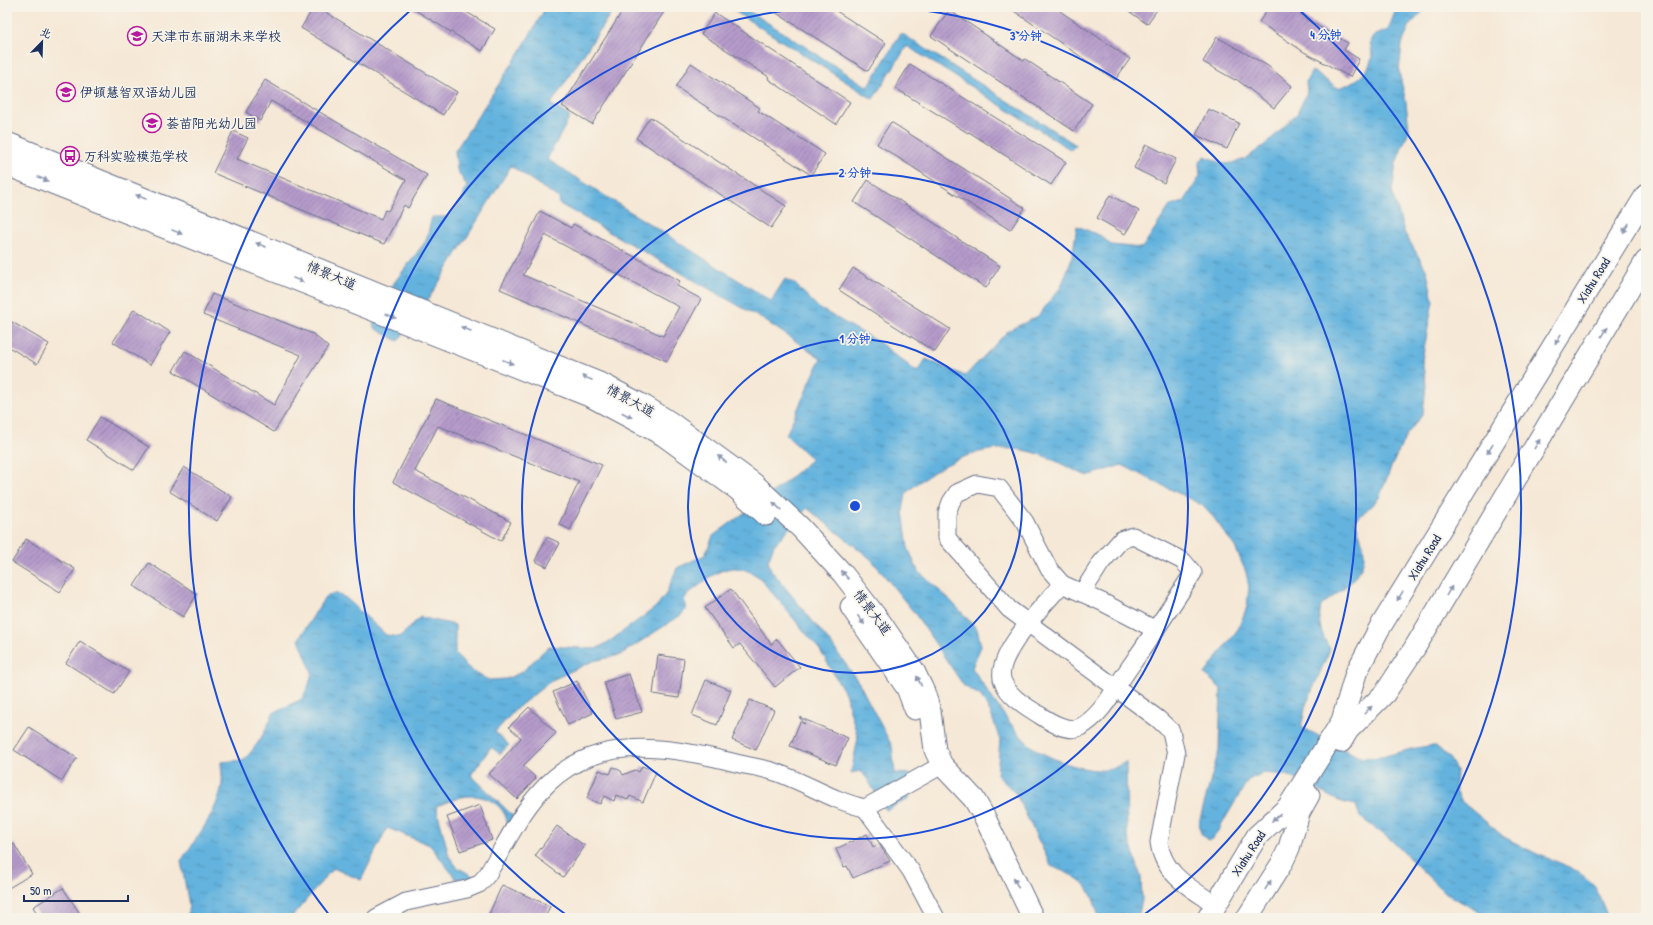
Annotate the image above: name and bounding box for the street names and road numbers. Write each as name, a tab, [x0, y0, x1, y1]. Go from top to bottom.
street label: Xiahu Road	[1572, 254, 1614, 306]
street label: 情景大道	[305, 257, 359, 293]
street label: 情景大道	[604, 380, 658, 420]
street label: Xiahu Road	[1403, 531, 1445, 583]
street label: 情景大道	[850, 586, 896, 638]
street label: Xiahu Road	[1227, 827, 1269, 879]

